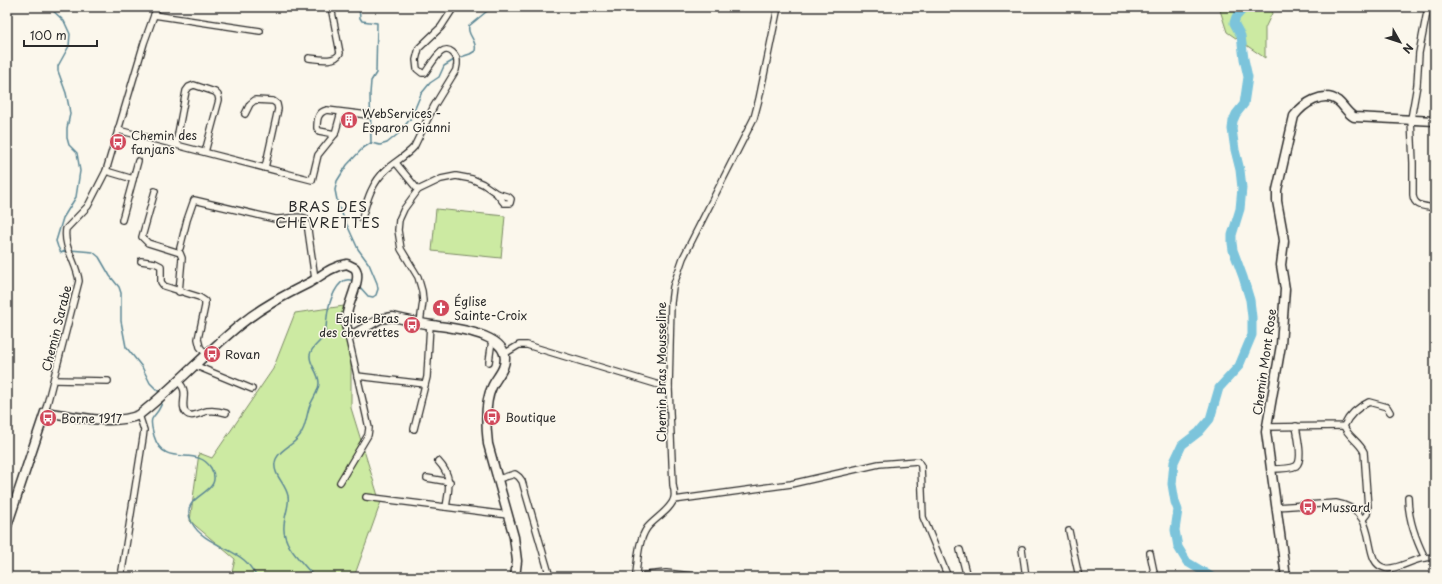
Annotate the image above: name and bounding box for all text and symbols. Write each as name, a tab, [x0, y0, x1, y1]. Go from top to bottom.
scale bar	[24, 22, 97, 48]
north arrow	[1380, 22, 1420, 62]
text: 100 m	[30, 26, 67, 44]
text: N	[1399, 40, 1418, 58]
place label: WebServices - Esparon Gianni	[362, 104, 451, 136]
building icon: WebServices - Esparon Gianni	[339, 110, 359, 130]
place label: Chemin des fanjans	[131, 126, 198, 158]
bus stop icon: Chemin des fanjans	[108, 132, 128, 152]
district label: BRAS DES CHEVRETTES	[275, 196, 381, 233]
street label: Chemin Sarabe	[37, 283, 75, 373]
place label: Église Sainte-Croix	[454, 292, 528, 324]
church icon: Église Sainte-Croix	[431, 298, 451, 318]
street label: Chemin Bras Mousseline	[652, 302, 670, 442]
street label: Chemin Mont Rose	[1248, 308, 1280, 416]
place label: Eglise Bras des chevrettes	[319, 309, 400, 341]
bus stop icon: Eglise Bras des chevrettes	[402, 315, 422, 335]
bus stop icon: Rovan	[202, 344, 222, 364]
place label: Rovan	[225, 345, 260, 363]
bus stop icon: Boutique	[482, 407, 502, 427]
bus stop icon: Borne 1917	[38, 408, 58, 428]
place label: Boutique	[505, 408, 557, 426]
place label: Borne 1917	[61, 409, 123, 427]
bus stop icon: Mussard	[1298, 497, 1318, 517]
place label: Mussard	[1321, 498, 1371, 516]

